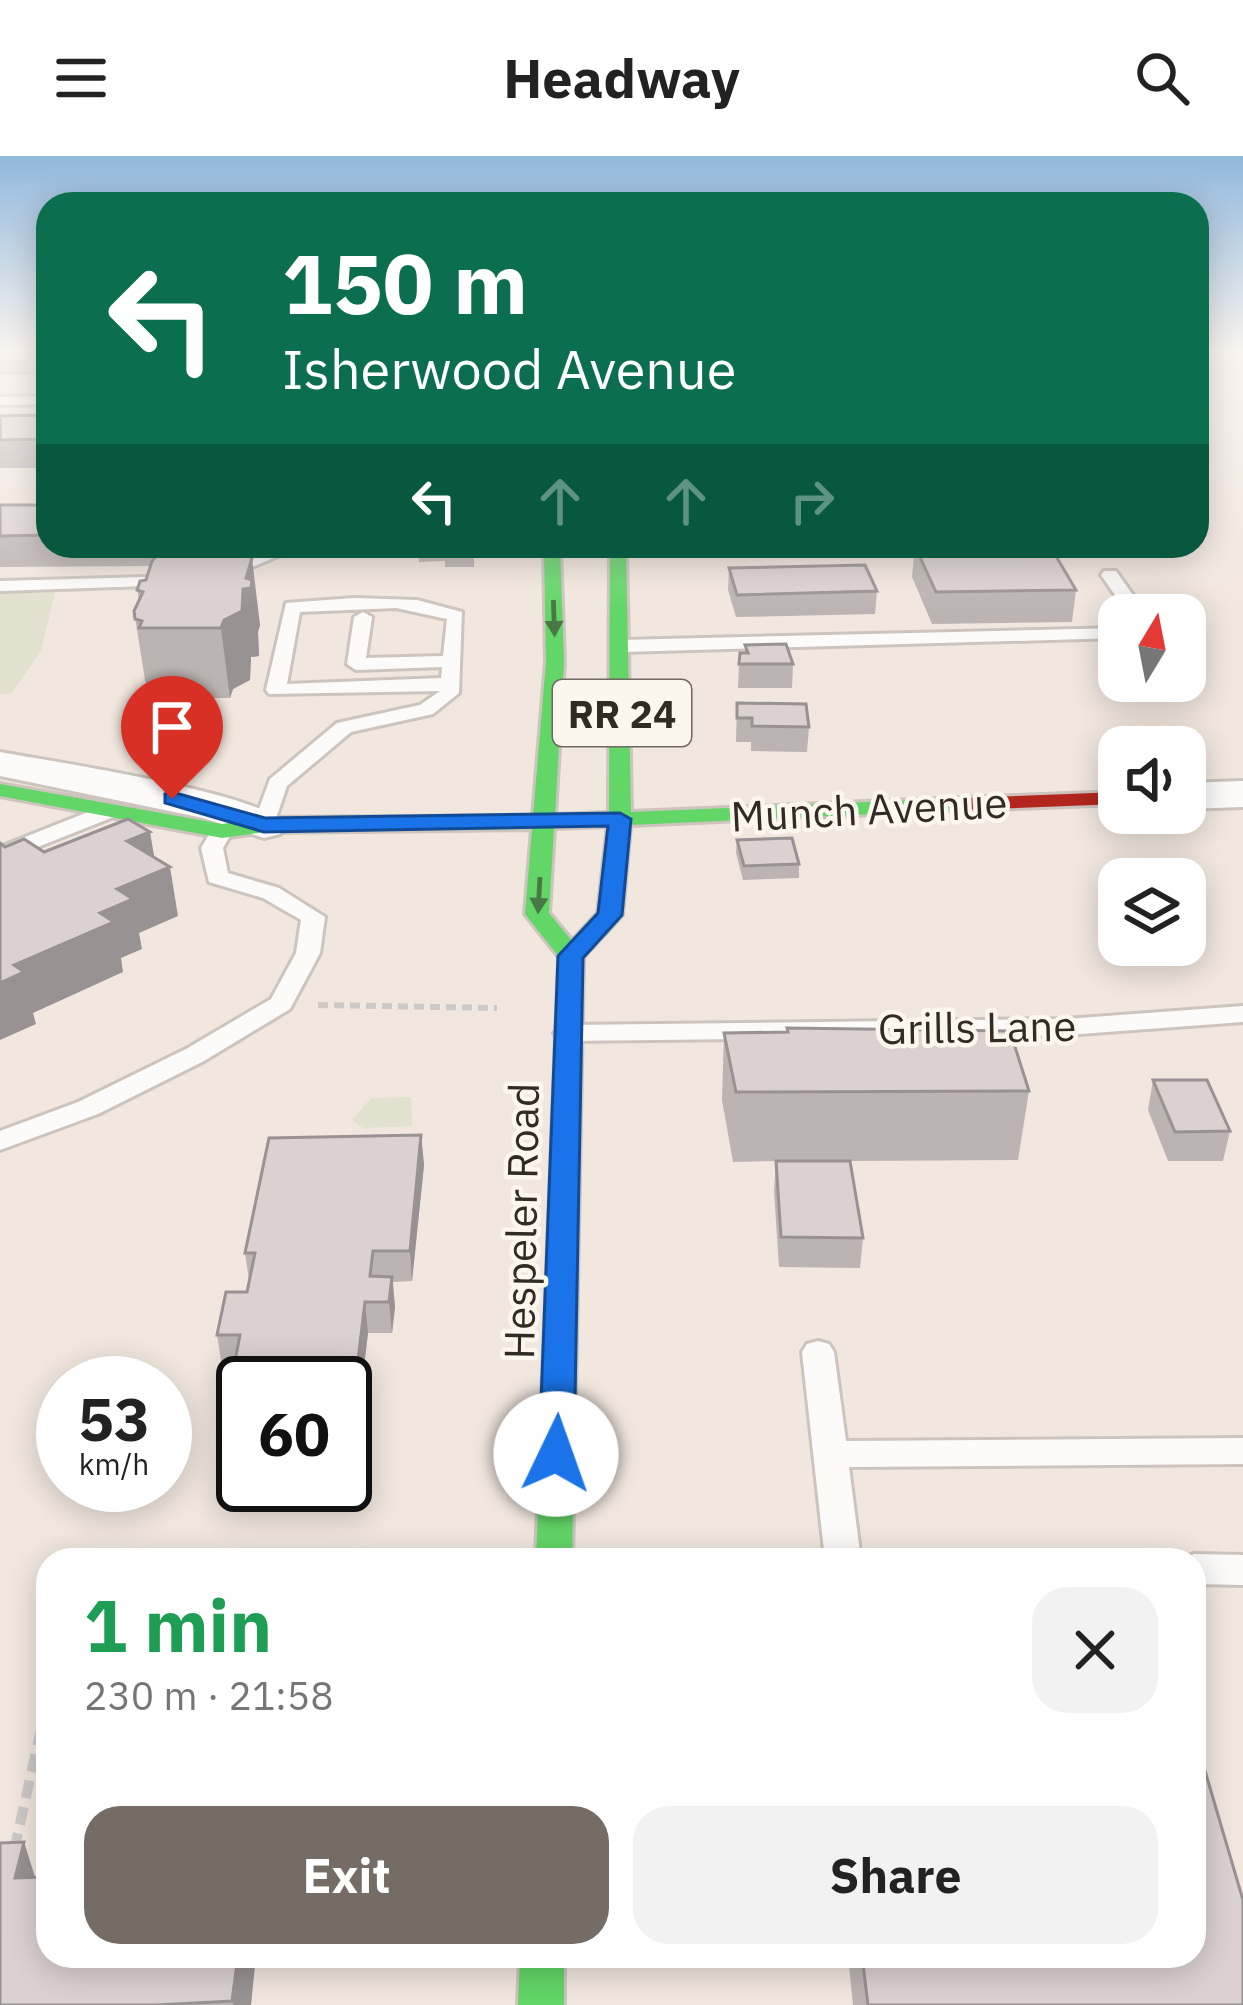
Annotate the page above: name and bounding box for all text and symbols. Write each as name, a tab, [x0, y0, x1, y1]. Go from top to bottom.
text: Headway	[503, 43, 740, 113]
icon: menu	[48, 45, 114, 111]
icon: search	[1129, 45, 1195, 111]
text: 150 m	[282, 228, 528, 337]
icon: left	[84, 240, 240, 396]
text: Isherwood Avenue	[282, 334, 736, 404]
icon: left	[401, 468, 467, 534]
icon: ahead	[527, 468, 593, 534]
icon: ahead	[653, 468, 719, 534]
icon: right	[779, 468, 845, 534]
north arrow	[1098, 594, 1206, 702]
map controls	[1098, 594, 1206, 966]
one-way arrow	[544, 600, 563, 638]
pin	[121, 676, 223, 799]
road number: RR 24	[553, 680, 691, 746]
icon: arrive	[139, 694, 205, 760]
button: sound	[1098, 726, 1206, 834]
street label: Munch Avenue	[729, 774, 1009, 844]
button: layers	[1098, 858, 1206, 966]
one-way arrow	[529, 877, 548, 915]
street label: Grills Lane	[877, 998, 1077, 1056]
street label: Hespeler Road	[491, 1082, 551, 1360]
speed limit sign: 60	[216, 1356, 372, 1512]
text: 53	[78, 1379, 150, 1458]
position arrow	[493, 1391, 619, 1517]
text: km/h	[79, 1444, 149, 1483]
text: 1 min	[84, 1578, 272, 1672]
button: close	[1032, 1587, 1158, 1713]
text: 230 m · 21:58	[84, 1670, 334, 1721]
button: Exit	[84, 1806, 609, 1944]
button: Share	[633, 1806, 1158, 1944]

